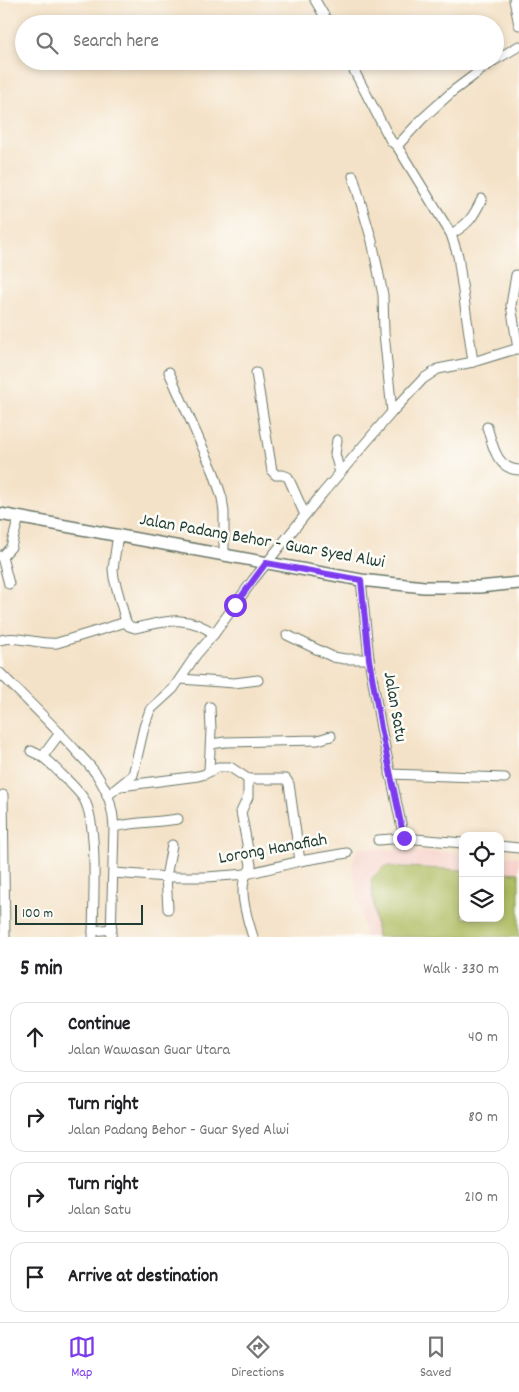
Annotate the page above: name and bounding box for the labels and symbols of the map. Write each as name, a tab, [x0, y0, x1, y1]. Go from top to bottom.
street label: Jalan Padang Behor - Guar Syed Alwi	[137, 508, 387, 576]
route start	[224, 594, 247, 617]
street label: Jalan Satu	[376, 670, 412, 744]
route end	[393, 827, 416, 850]
street label: Lorong Hanafiah	[217, 828, 329, 872]
scale bar	[15, 902, 142, 925]

